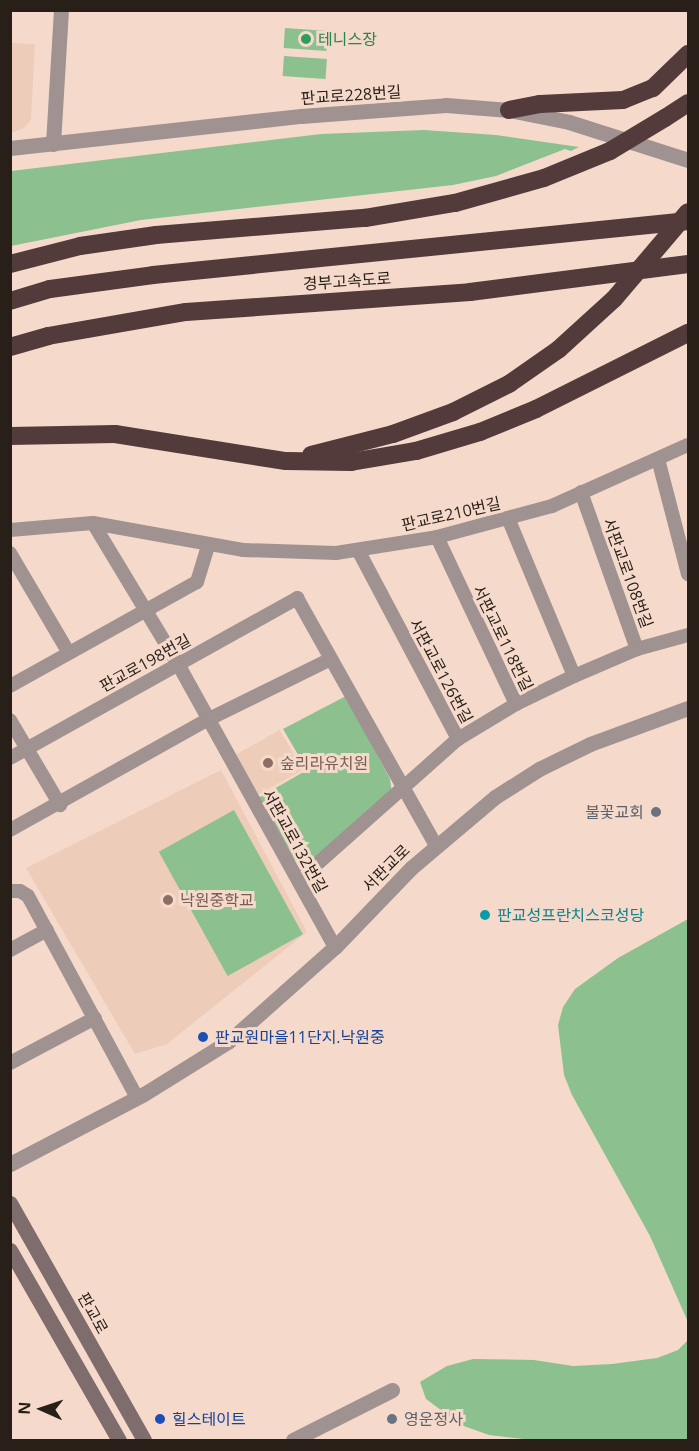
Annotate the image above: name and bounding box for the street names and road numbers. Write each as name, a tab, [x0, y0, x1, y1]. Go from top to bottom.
street label: 판교로228번길	[300, 82, 402, 108]
street label: 경부고속도로	[302, 268, 392, 294]
street label: 판교로210번길	[400, 493, 502, 535]
street label: 서판교로108번길	[599, 515, 657, 631]
street label: 서판교로118번길	[469, 582, 537, 694]
street label: 서판교로126번길	[405, 615, 477, 727]
street label: 판교로198번길	[96, 630, 194, 696]
street label: 서판교로132번길	[259, 786, 331, 896]
street label: 서판교로	[358, 840, 414, 896]
street label: 판교로	[74, 1289, 112, 1337]

